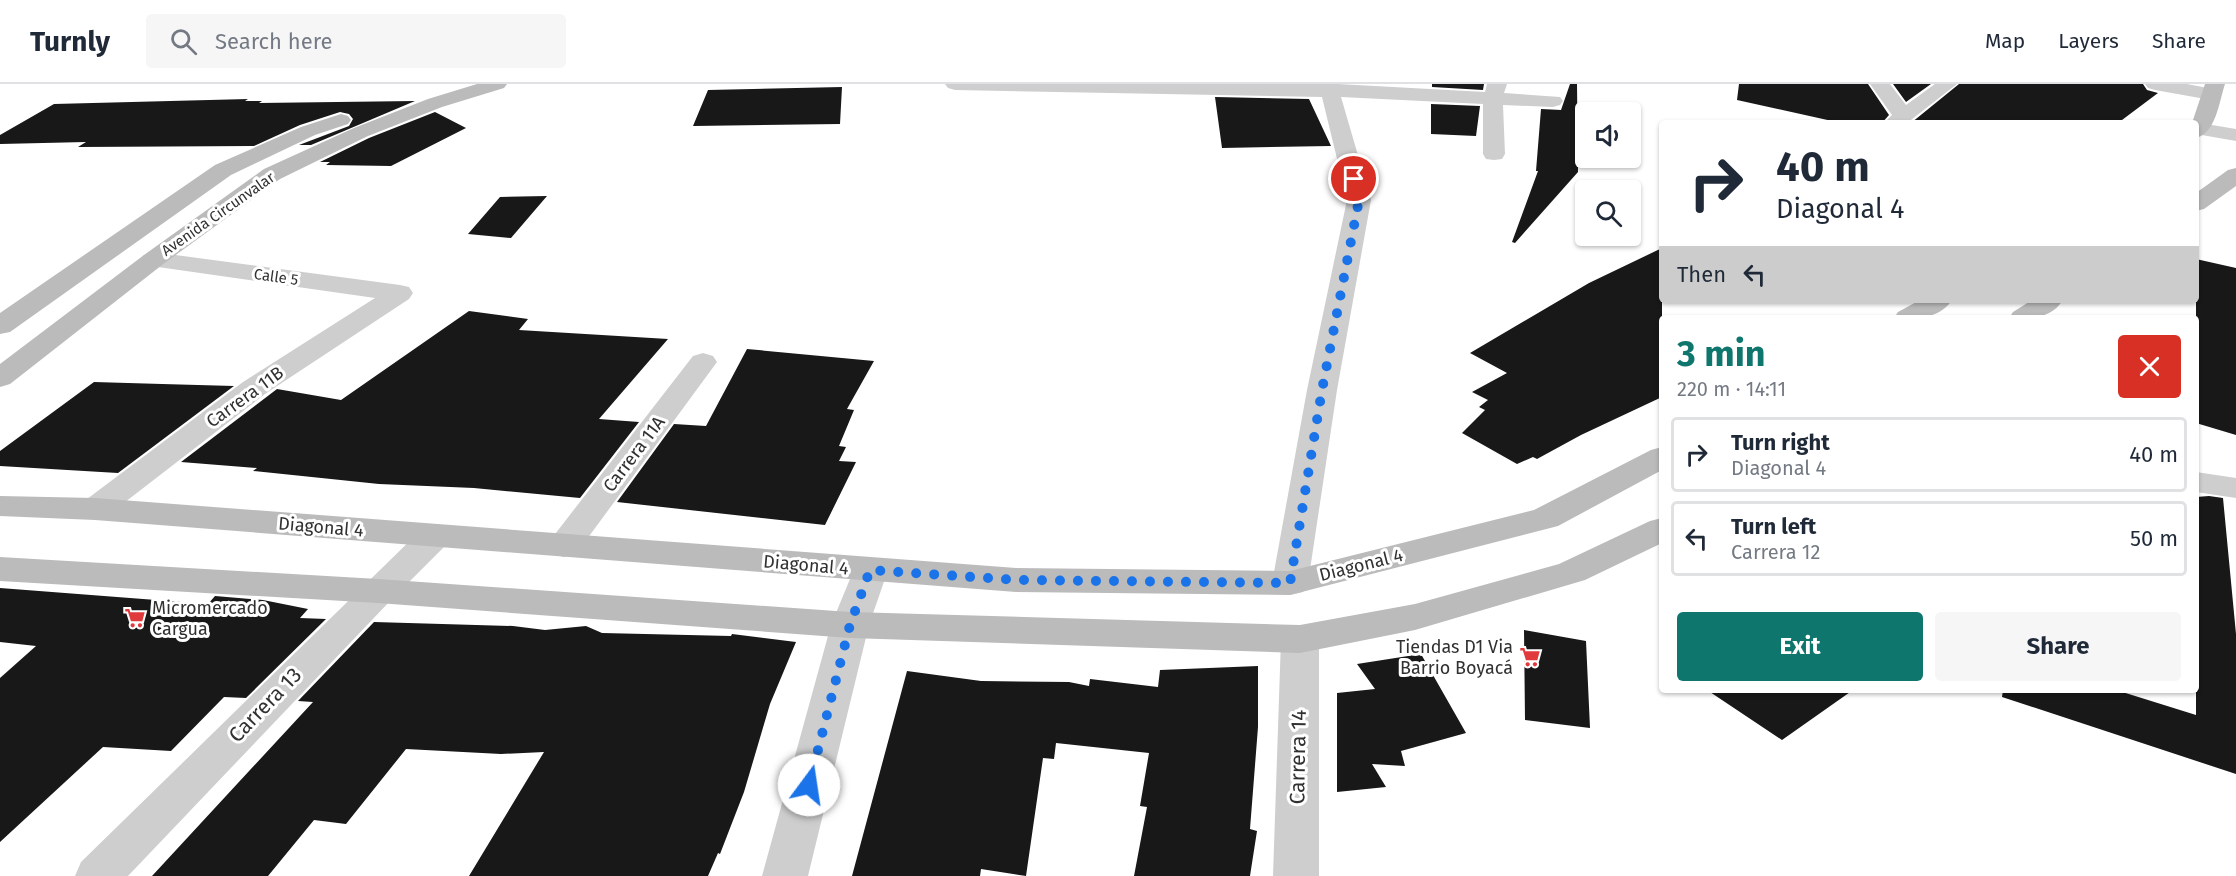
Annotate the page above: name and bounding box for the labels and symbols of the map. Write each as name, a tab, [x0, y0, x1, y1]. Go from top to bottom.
pin	[1328, 153, 1379, 204]
street label: Avenida Circunvalar	[158, 168, 278, 260]
street label: Calle 5	[253, 265, 299, 289]
street label: Carrera 11B	[202, 362, 288, 432]
street label: Carrera 11A	[598, 411, 670, 496]
street label: Diagonal 4	[277, 512, 365, 542]
street label: Diagonal 4	[1317, 544, 1406, 586]
street label: Diagonal 4	[762, 550, 850, 580]
place label: Micromercado Cargua	[152, 597, 268, 640]
supermarket icon: Micromercado Cargua	[123, 606, 147, 630]
place label: Tiendas D1 Via Barrio Boyacá	[1396, 636, 1513, 679]
supermarket icon: Tiendas D1 Via Barrio Boyacá	[1518, 645, 1542, 669]
street label: Carrera 13	[223, 662, 307, 748]
street label: Carrera 14	[1284, 709, 1312, 805]
position arrow	[777, 753, 841, 817]

